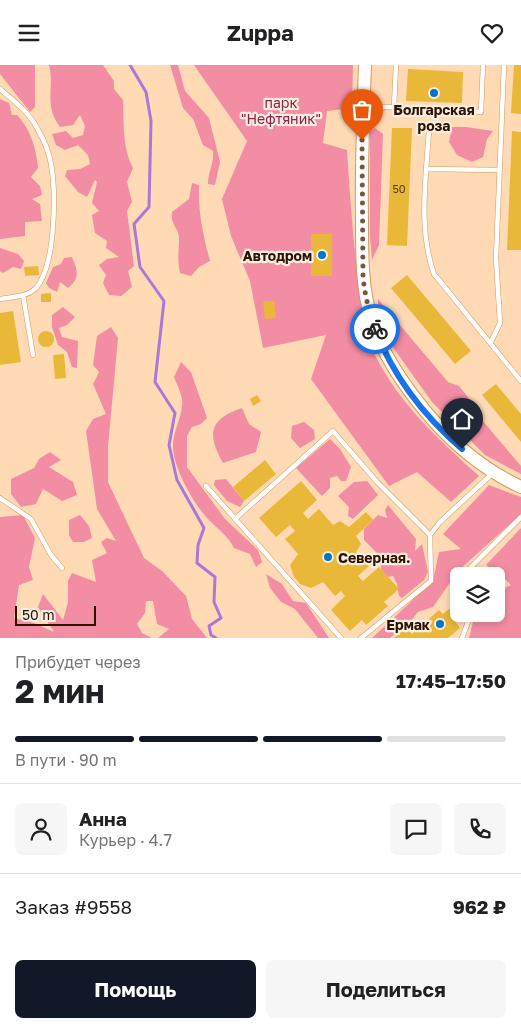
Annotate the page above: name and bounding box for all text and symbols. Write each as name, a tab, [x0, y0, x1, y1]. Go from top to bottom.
icon: menu	[15, 19, 43, 47]
text: Zuppa	[227, 19, 294, 46]
icon: heart	[478, 19, 506, 47]
marker: Болгарская роза	[428, 87, 440, 99]
pin	[341, 89, 383, 140]
park label: парк "Нефтяник"	[241, 94, 321, 127]
icon: bag	[348, 96, 376, 124]
place label: Болгарская роза	[393, 101, 475, 134]
house number: 50	[392, 182, 406, 195]
place label: Автодром	[243, 247, 312, 264]
marker: Автодром	[316, 249, 328, 261]
courier	[350, 304, 400, 354]
icon: bike	[361, 315, 389, 343]
pin	[441, 398, 483, 449]
icon: home	[448, 405, 476, 433]
place label: Северная.	[338, 549, 411, 566]
marker: Северная.	[322, 551, 334, 563]
map controls	[450, 567, 505, 622]
button: layers	[450, 567, 505, 622]
scale bar	[15, 603, 96, 626]
text: 50 m	[22, 606, 55, 623]
place label: Ермак	[386, 616, 430, 633]
marker: Ермак	[434, 618, 446, 630]
text: Прибудет через	[15, 652, 141, 672]
text: 17:45–17:50	[396, 669, 506, 692]
text: 2 мин	[15, 672, 105, 710]
text: В пути · 90 m	[15, 750, 117, 770]
button: person	[15, 803, 67, 855]
button: chat	[390, 803, 442, 855]
button: phone	[454, 803, 506, 855]
text: Анна	[79, 807, 127, 830]
text: Курьер · 4.7	[79, 830, 172, 850]
text: Заказ #9558	[15, 895, 132, 918]
text: 962 ₽	[453, 895, 506, 918]
button: Помощь	[15, 960, 256, 1018]
button: Поделиться	[266, 960, 506, 1018]

